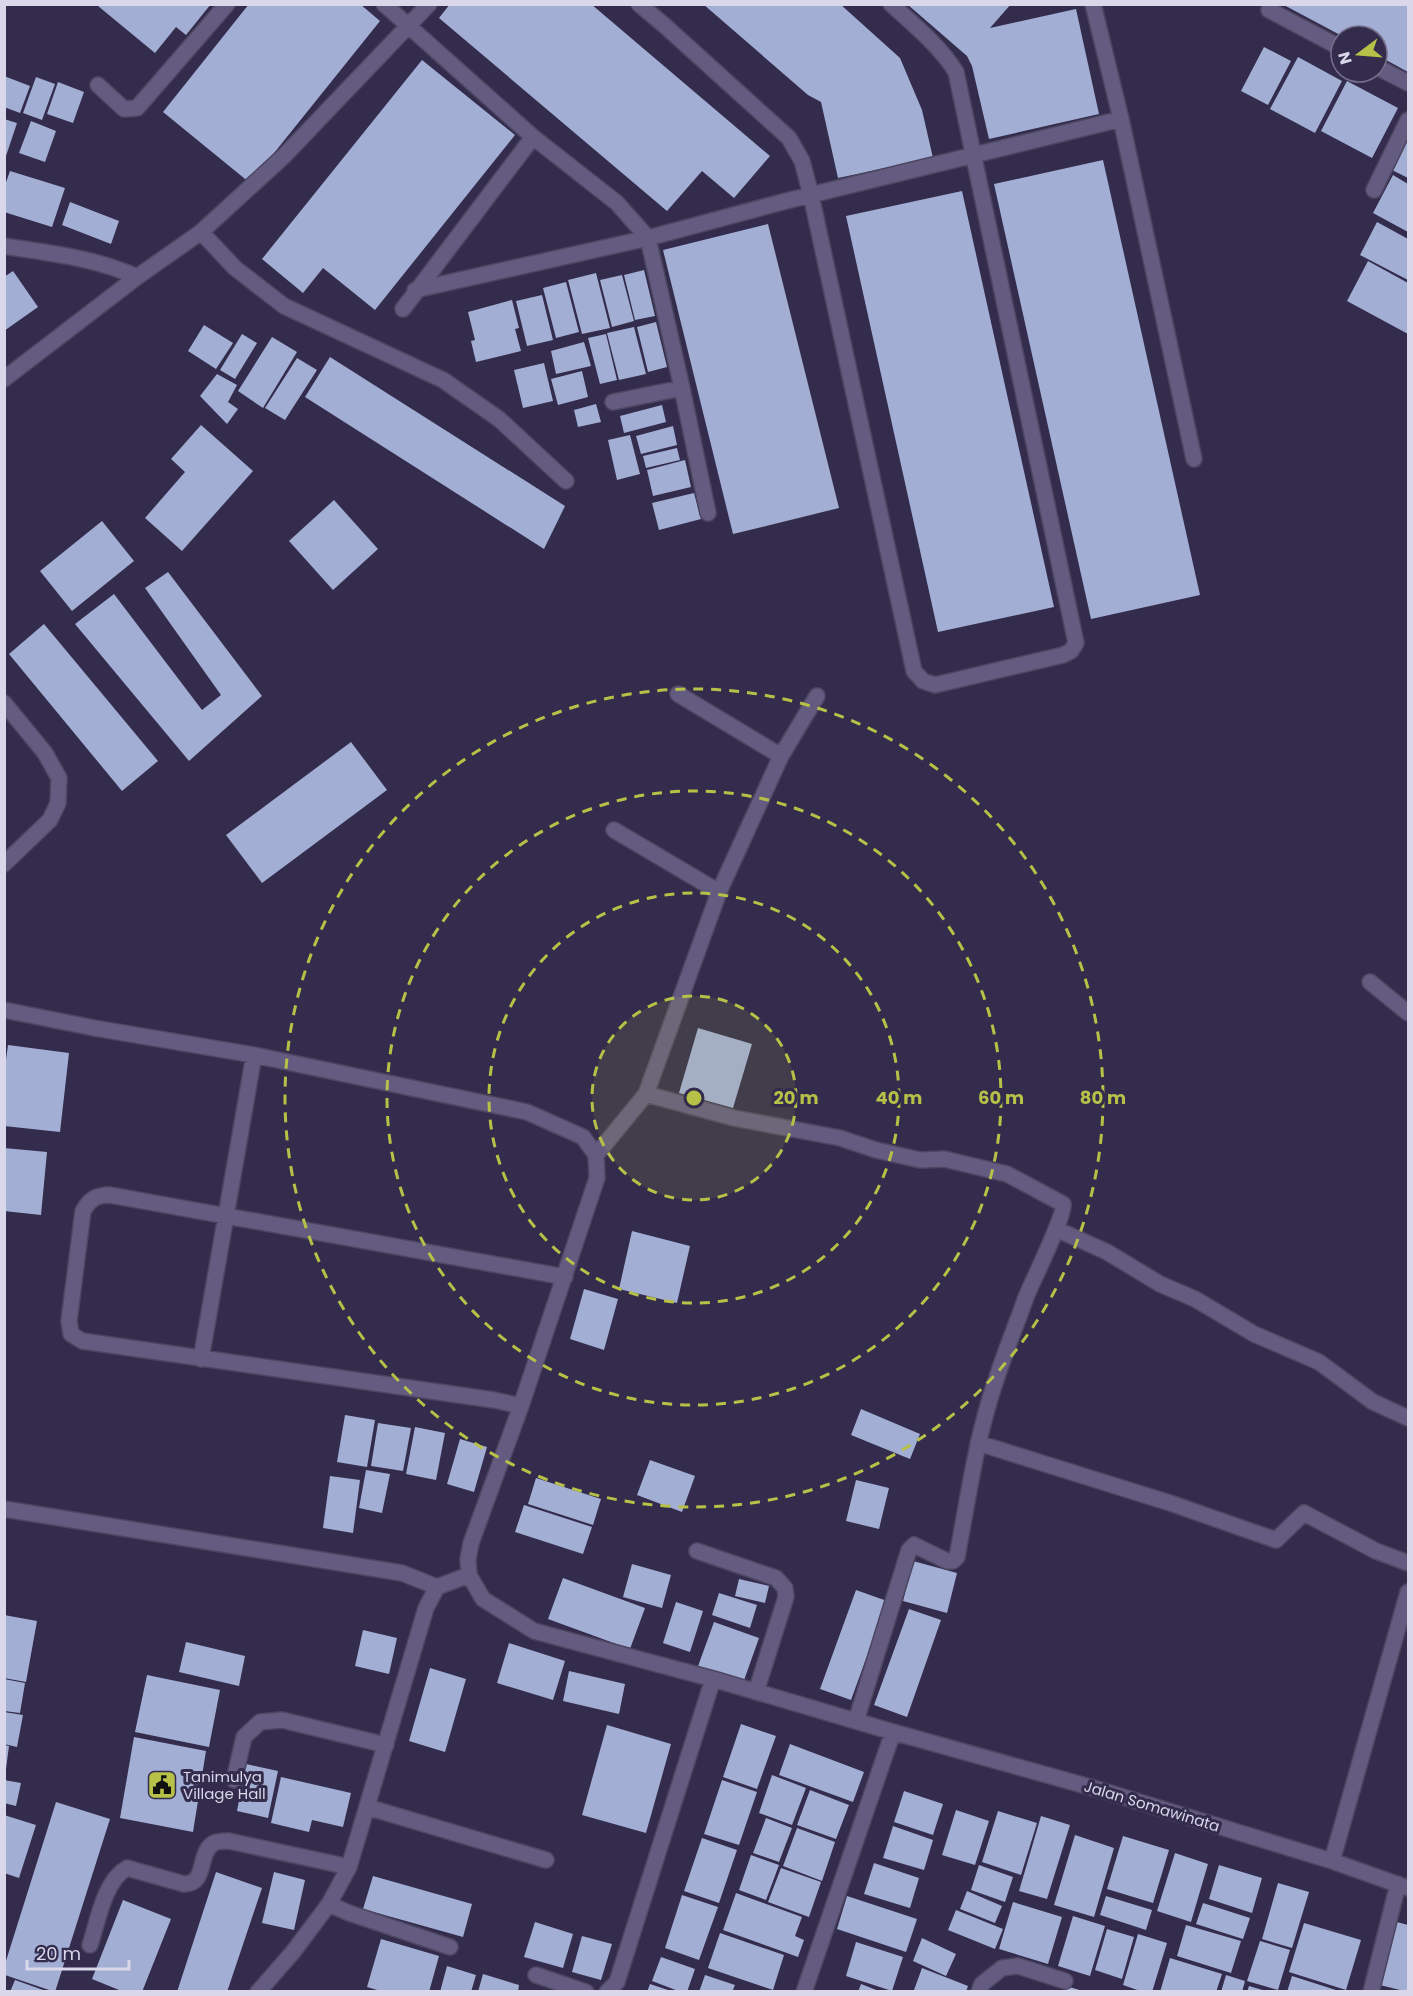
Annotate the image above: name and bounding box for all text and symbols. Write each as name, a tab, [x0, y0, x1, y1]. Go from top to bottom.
north arrow	[1329, 24, 1389, 84]
text: N	[1332, 49, 1358, 67]
text: 20 m	[774, 1085, 818, 1110]
text: 40 m	[876, 1085, 922, 1110]
text: 60 m	[978, 1085, 1024, 1110]
text: 80 m	[1080, 1085, 1126, 1110]
centre of rings	[684, 1088, 704, 1108]
place label: Tanimulya Village Hall	[183, 1766, 266, 1804]
public building icon: Tanimulya Village Hall	[146, 1769, 178, 1801]
street label: Jalan Somawinata	[1082, 1775, 1222, 1837]
scale bar	[27, 1933, 129, 1971]
text: 20 m	[36, 1941, 81, 1966]

